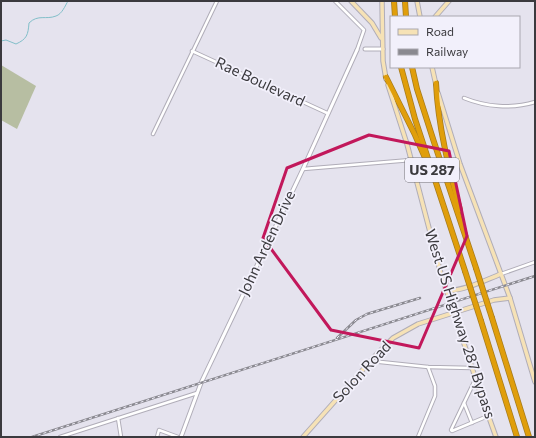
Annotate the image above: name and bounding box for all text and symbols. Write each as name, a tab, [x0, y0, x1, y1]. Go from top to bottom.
legend	[390, 16, 520, 68]
text: Road	[426, 24, 454, 38]
text: Railway	[426, 44, 468, 58]
street label: Rae Boulevard	[213, 52, 308, 110]
road number: US 287	[405, 158, 459, 182]
street label: John Arden Drive	[234, 187, 298, 298]
street label: West US Highway 287 Bypass	[422, 227, 500, 421]
street label: Solon Road	[328, 337, 394, 406]

